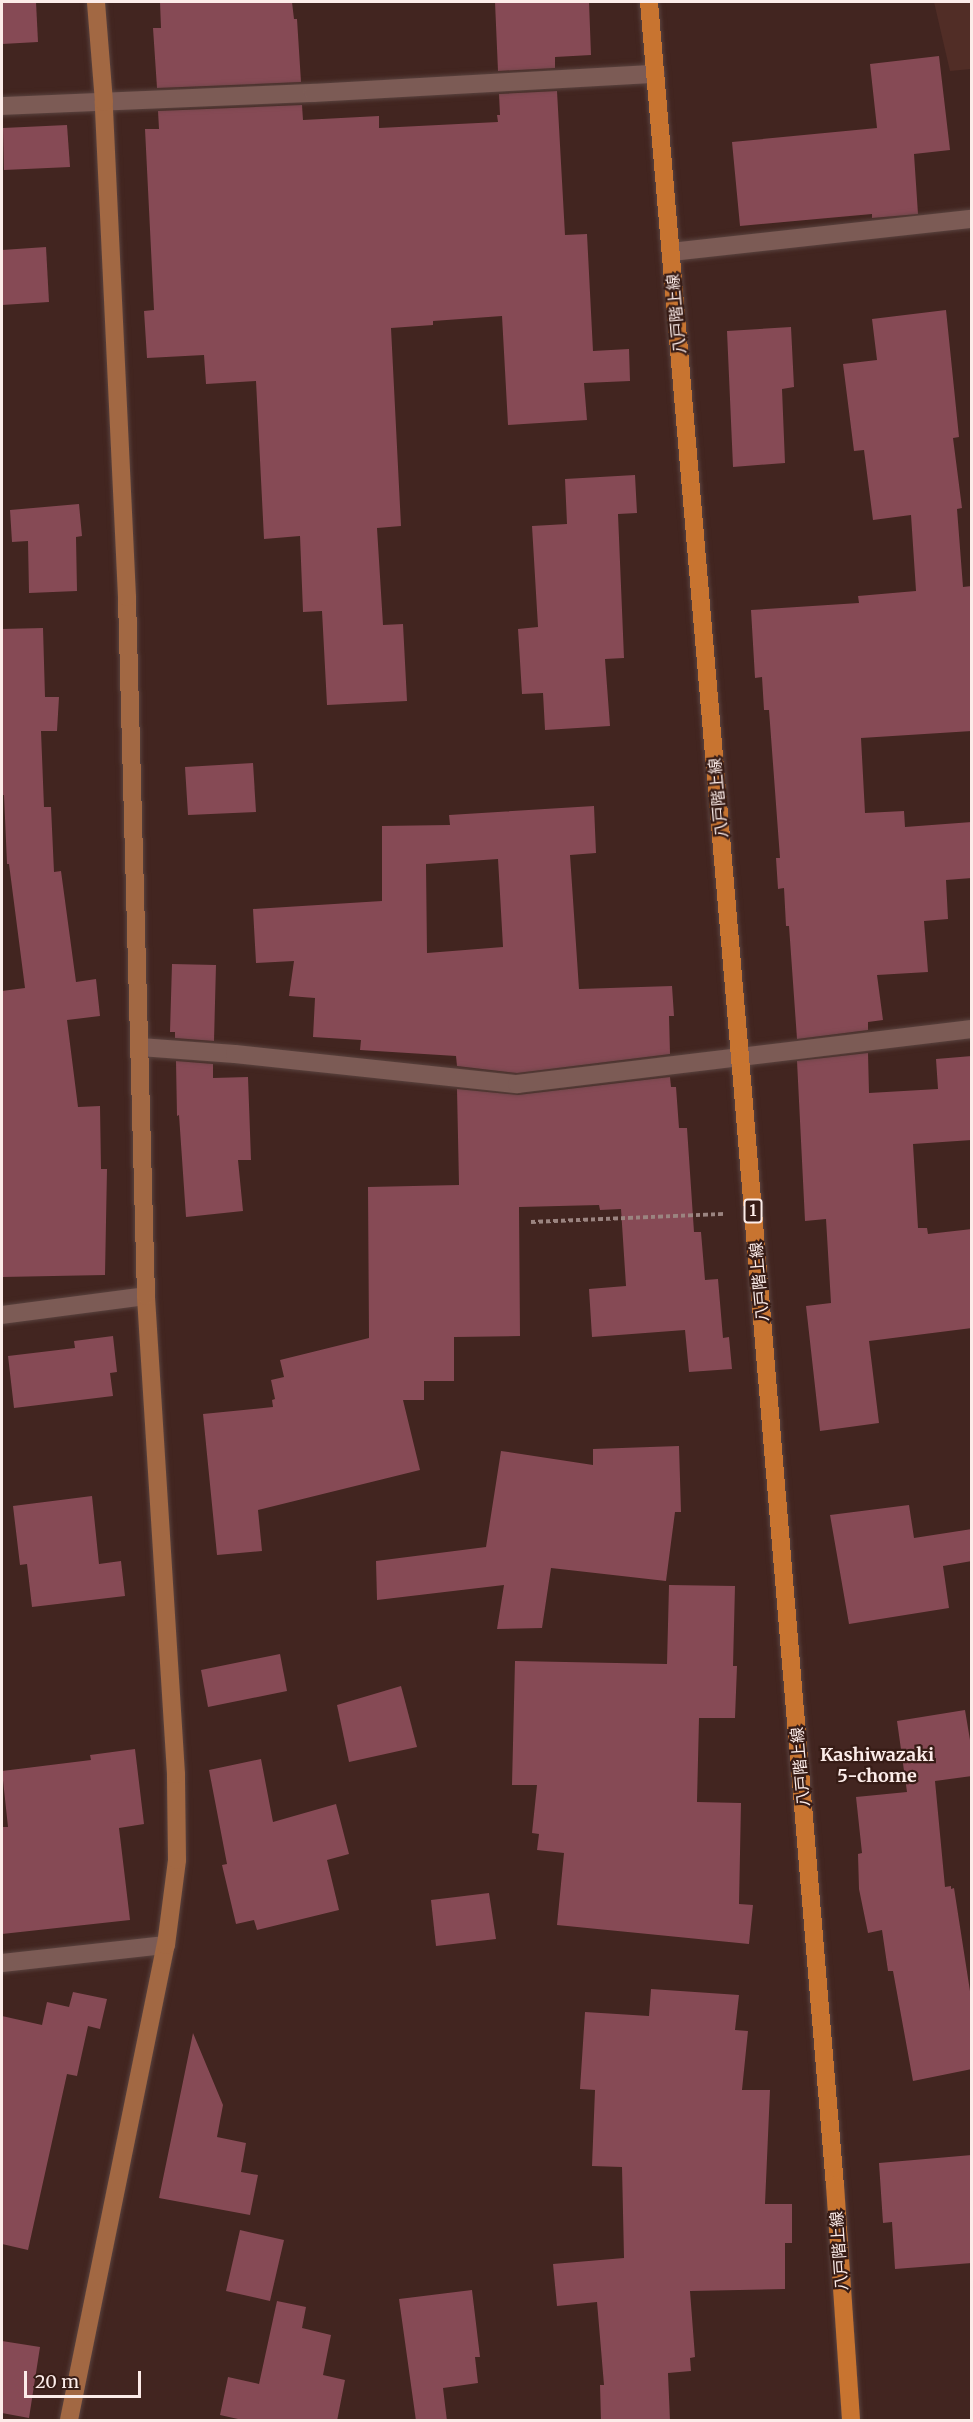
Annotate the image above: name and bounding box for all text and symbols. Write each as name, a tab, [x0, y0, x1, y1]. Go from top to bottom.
street label: 八戸階上線	[663, 273, 689, 355]
street label: 八戸階上線	[705, 757, 731, 839]
road number: 1	[742, 1199, 764, 1223]
street label: 八戸階上線	[746, 1241, 772, 1323]
street label: 八戸階上線	[787, 1726, 813, 1808]
district label: Kashiwazaki 5-chome	[820, 1745, 934, 1788]
street label: 八戸階上線	[827, 2210, 851, 2292]
scale bar	[27, 2359, 144, 2397]
text: 20 m	[35, 2370, 79, 2393]

